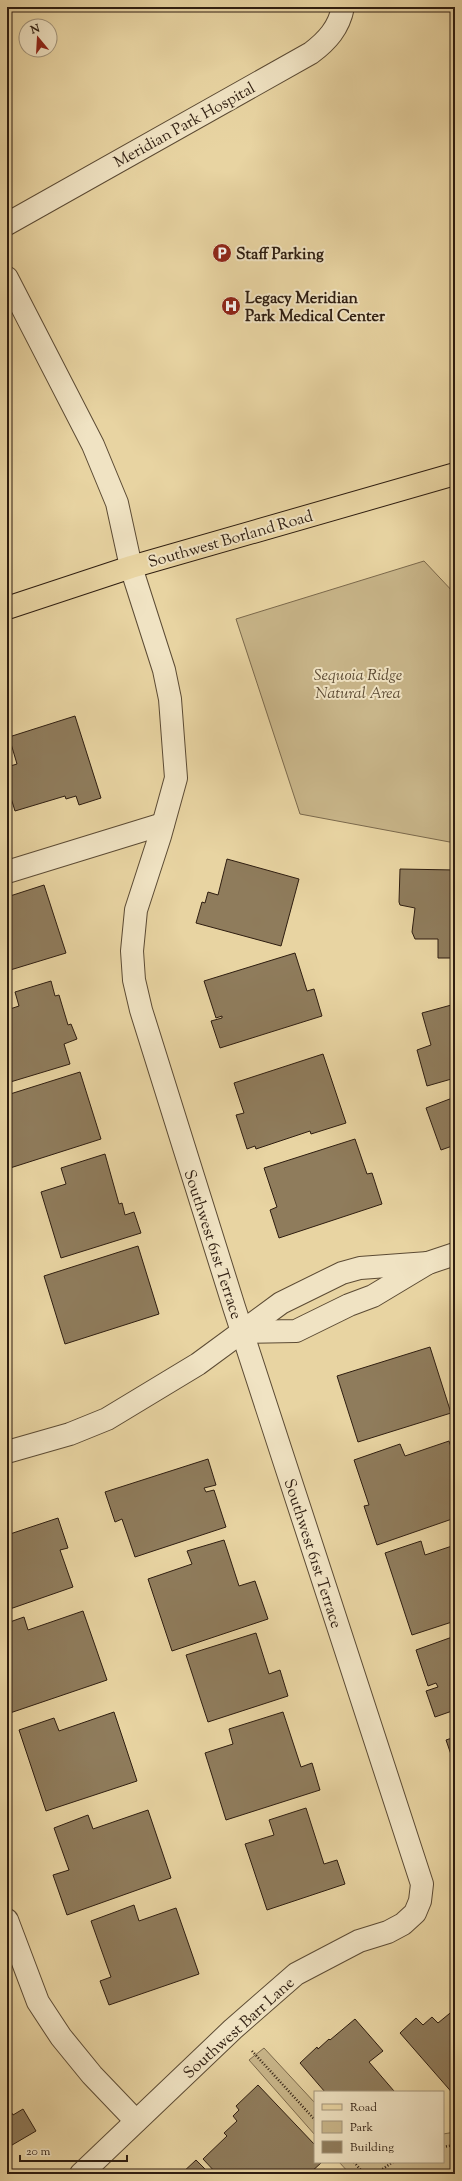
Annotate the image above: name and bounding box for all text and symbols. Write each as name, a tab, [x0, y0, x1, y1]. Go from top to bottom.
north arrow	[18, 18, 58, 58]
text: N	[28, 20, 42, 39]
street label: Meridian Park Hospital	[110, 77, 261, 175]
parking icon: Staff Parking	[211, 242, 233, 264]
place label: Staff Parking	[236, 244, 324, 267]
place label: Legacy Meridian Park Medical Center	[245, 288, 386, 329]
hospital icon: Legacy Meridian Park Medical Center	[220, 295, 242, 317]
street label: Southwest Borland Road	[146, 506, 316, 575]
park label: Sequoia Ridge Natural Area	[314, 665, 402, 706]
street label: Southwest 61st Terrace	[177, 1167, 247, 1322]
street label: Southwest 61st Terrace	[277, 1476, 347, 1631]
street label: Southwest Barr Lane	[179, 1973, 300, 2085]
legend	[314, 2091, 444, 2163]
text: Road	[350, 2099, 377, 2117]
text: Park	[350, 2119, 373, 2137]
scale bar	[20, 2137, 127, 2163]
text: Building	[350, 2139, 394, 2157]
text: 20 m	[26, 2143, 51, 2161]

